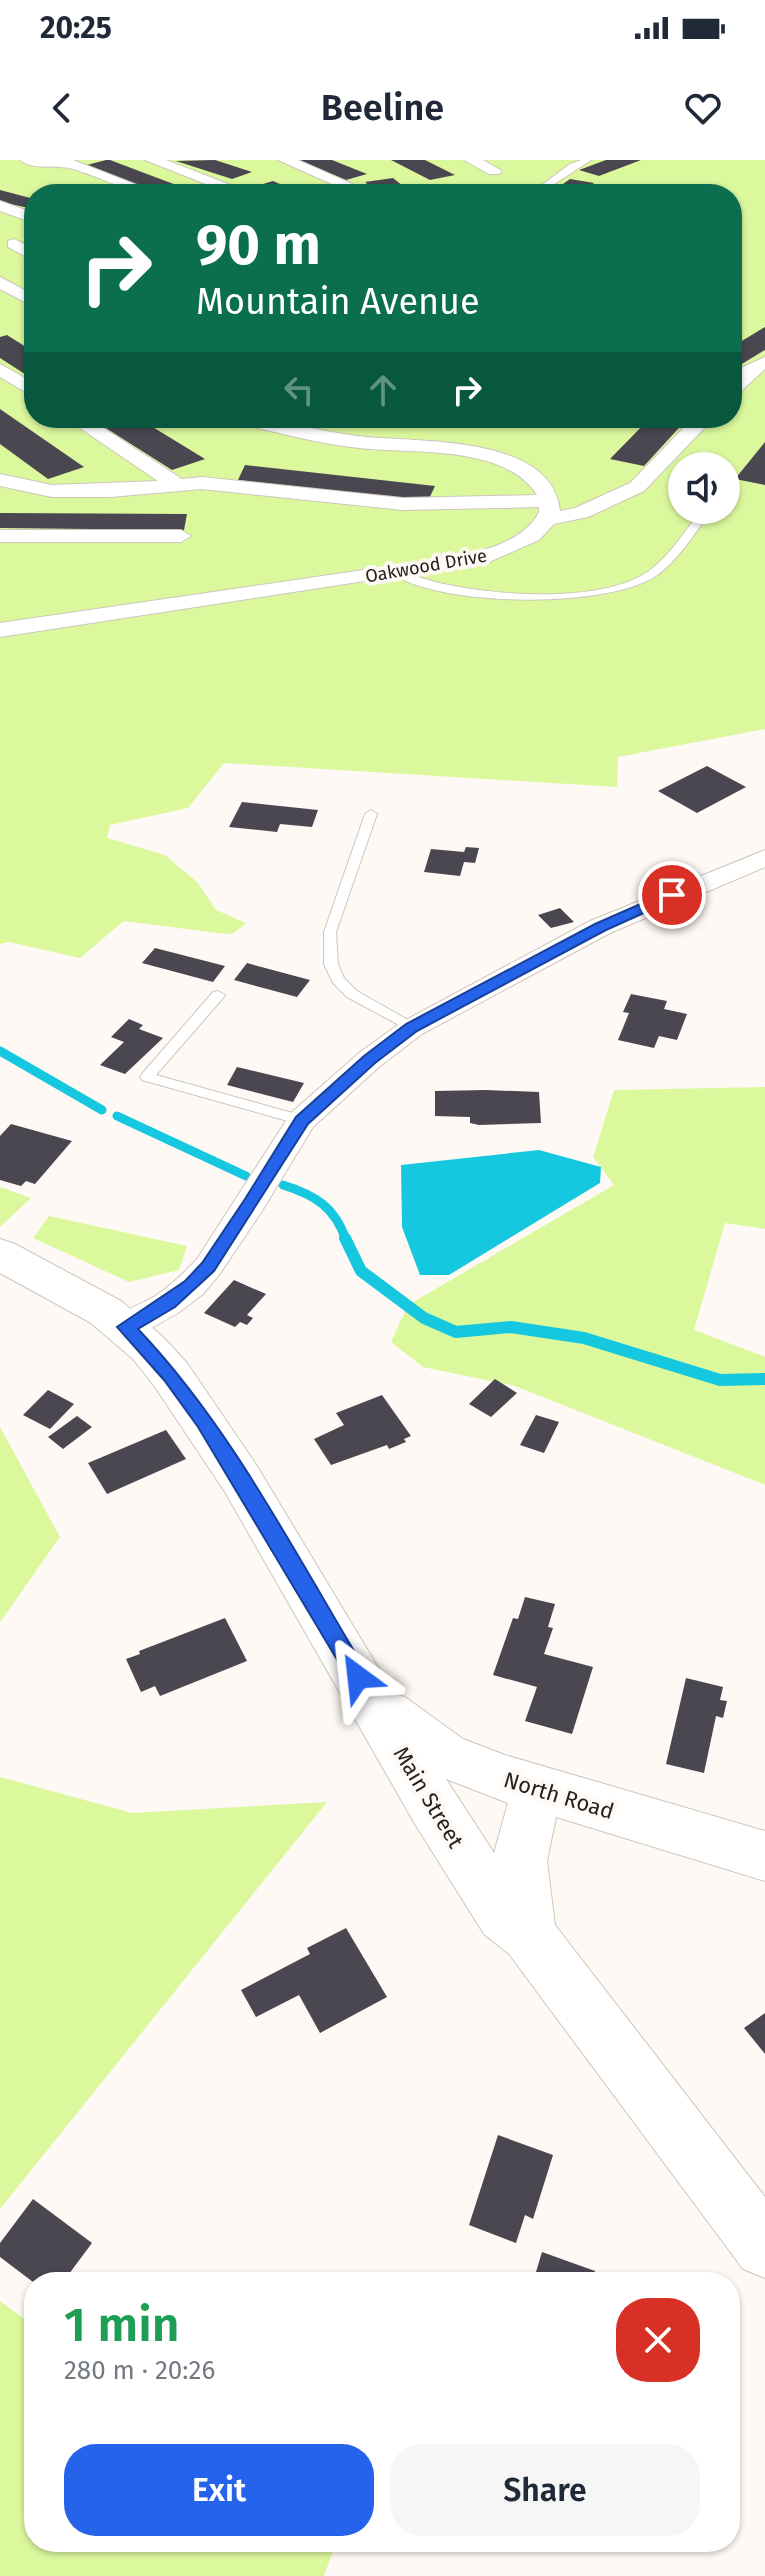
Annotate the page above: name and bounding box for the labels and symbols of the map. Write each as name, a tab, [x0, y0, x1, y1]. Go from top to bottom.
street label: Oakwood Drive	[364, 544, 488, 588]
pin	[638, 861, 706, 929]
position arrow	[316, 1635, 400, 1719]
street label: Main Street	[388, 1742, 469, 1853]
street label: North Road	[501, 1766, 617, 1825]

